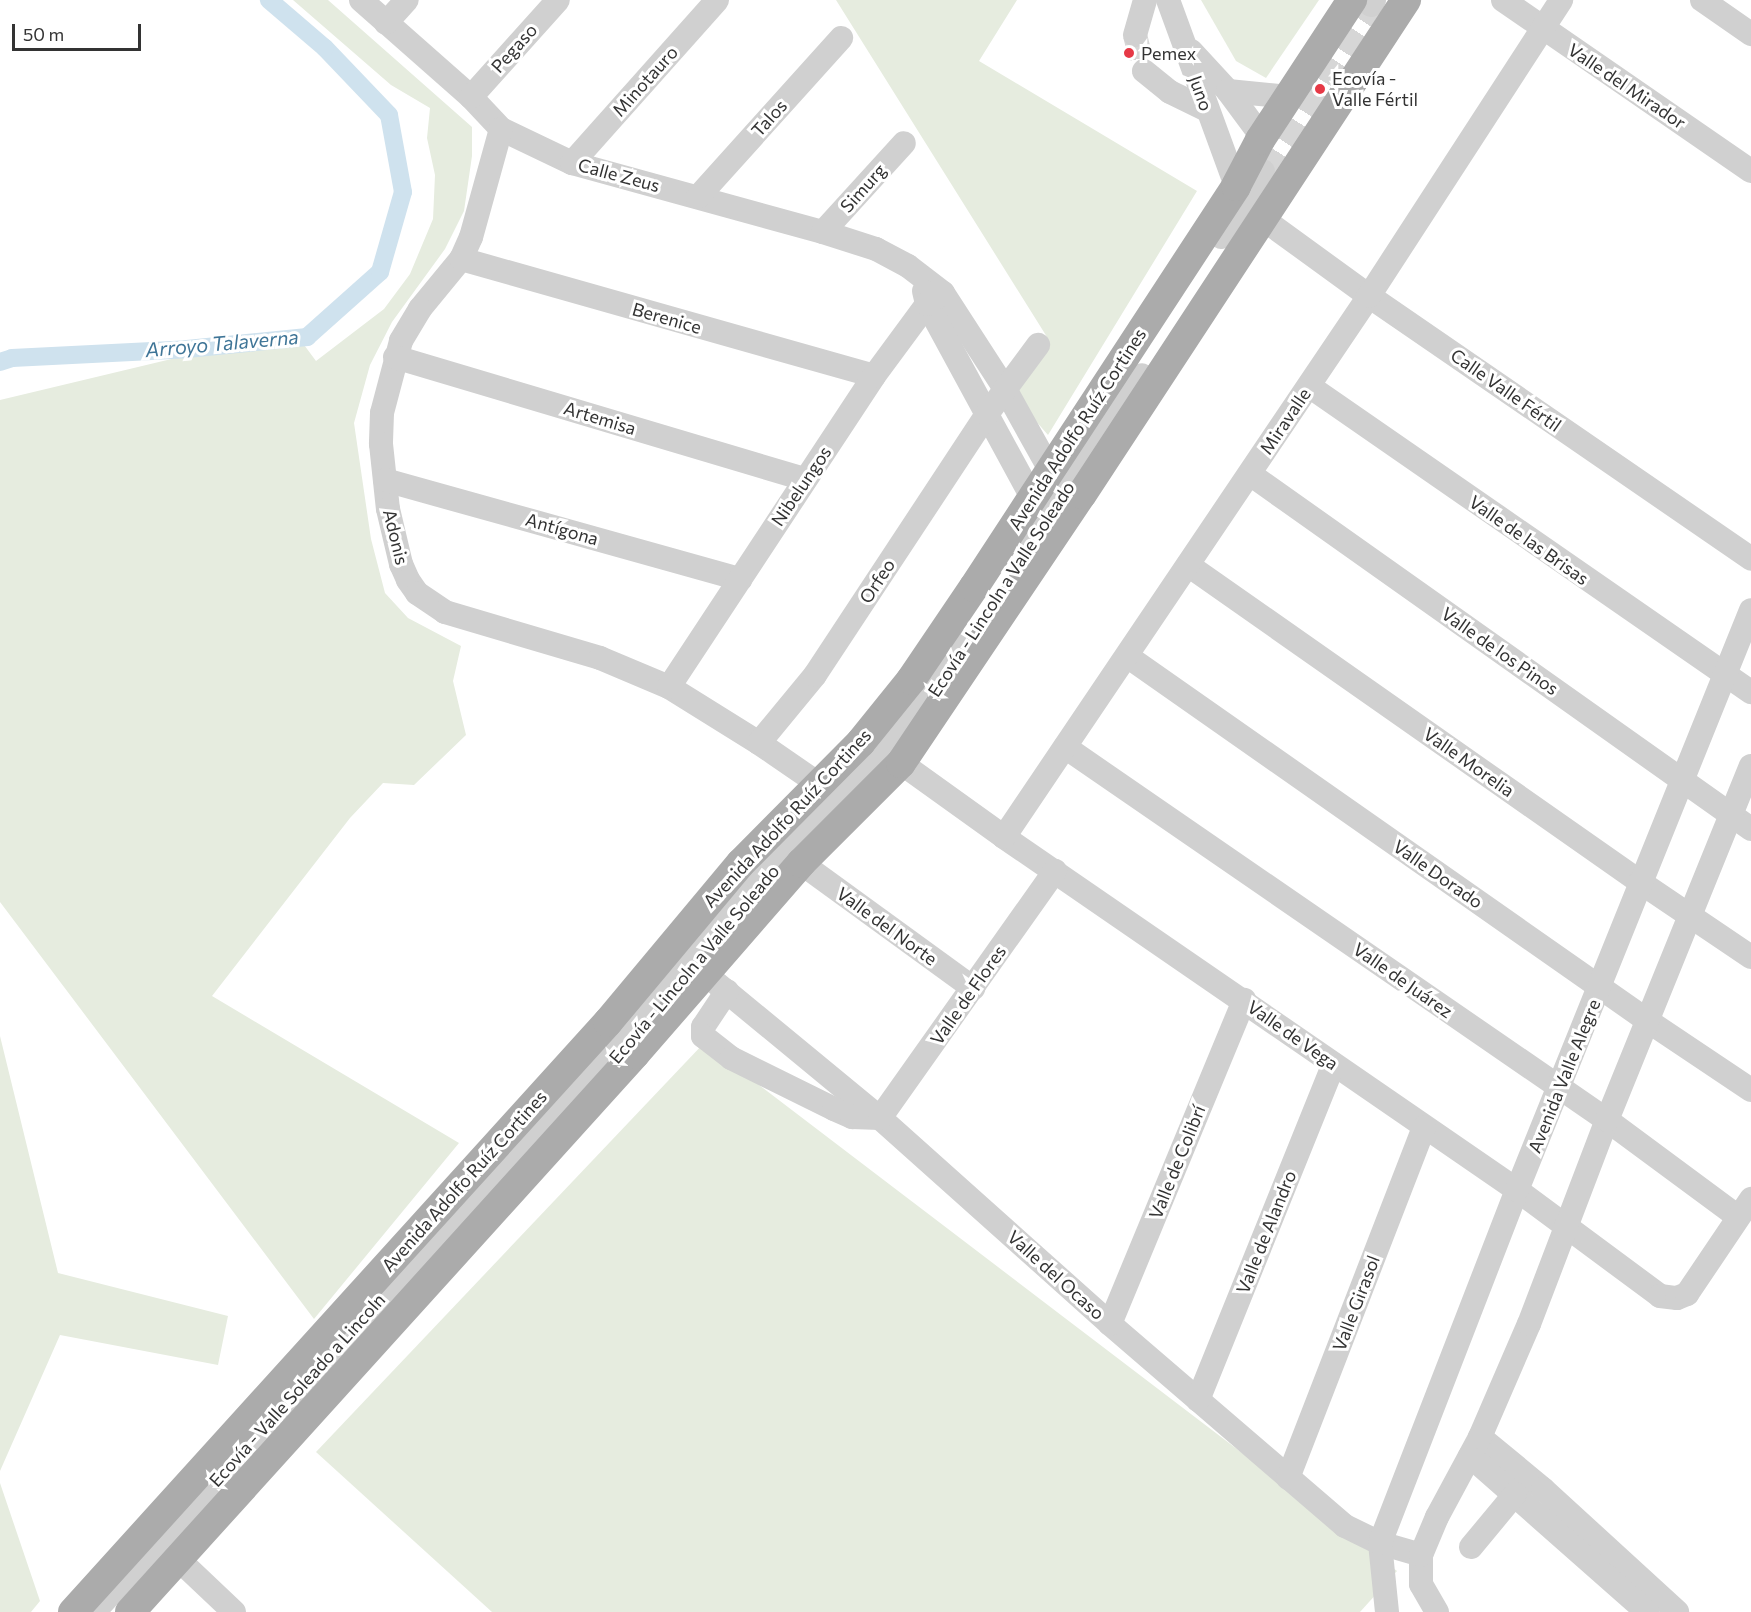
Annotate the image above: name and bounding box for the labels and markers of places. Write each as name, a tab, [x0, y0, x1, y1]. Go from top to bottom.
place label: Pemex	[1141, 42, 1196, 64]
marker: Pemex	[1122, 46, 1136, 60]
place label: Ecovía - Valle Fértil	[1332, 68, 1418, 110]
marker: Ecovía - Valle Fértil	[1313, 82, 1327, 96]

